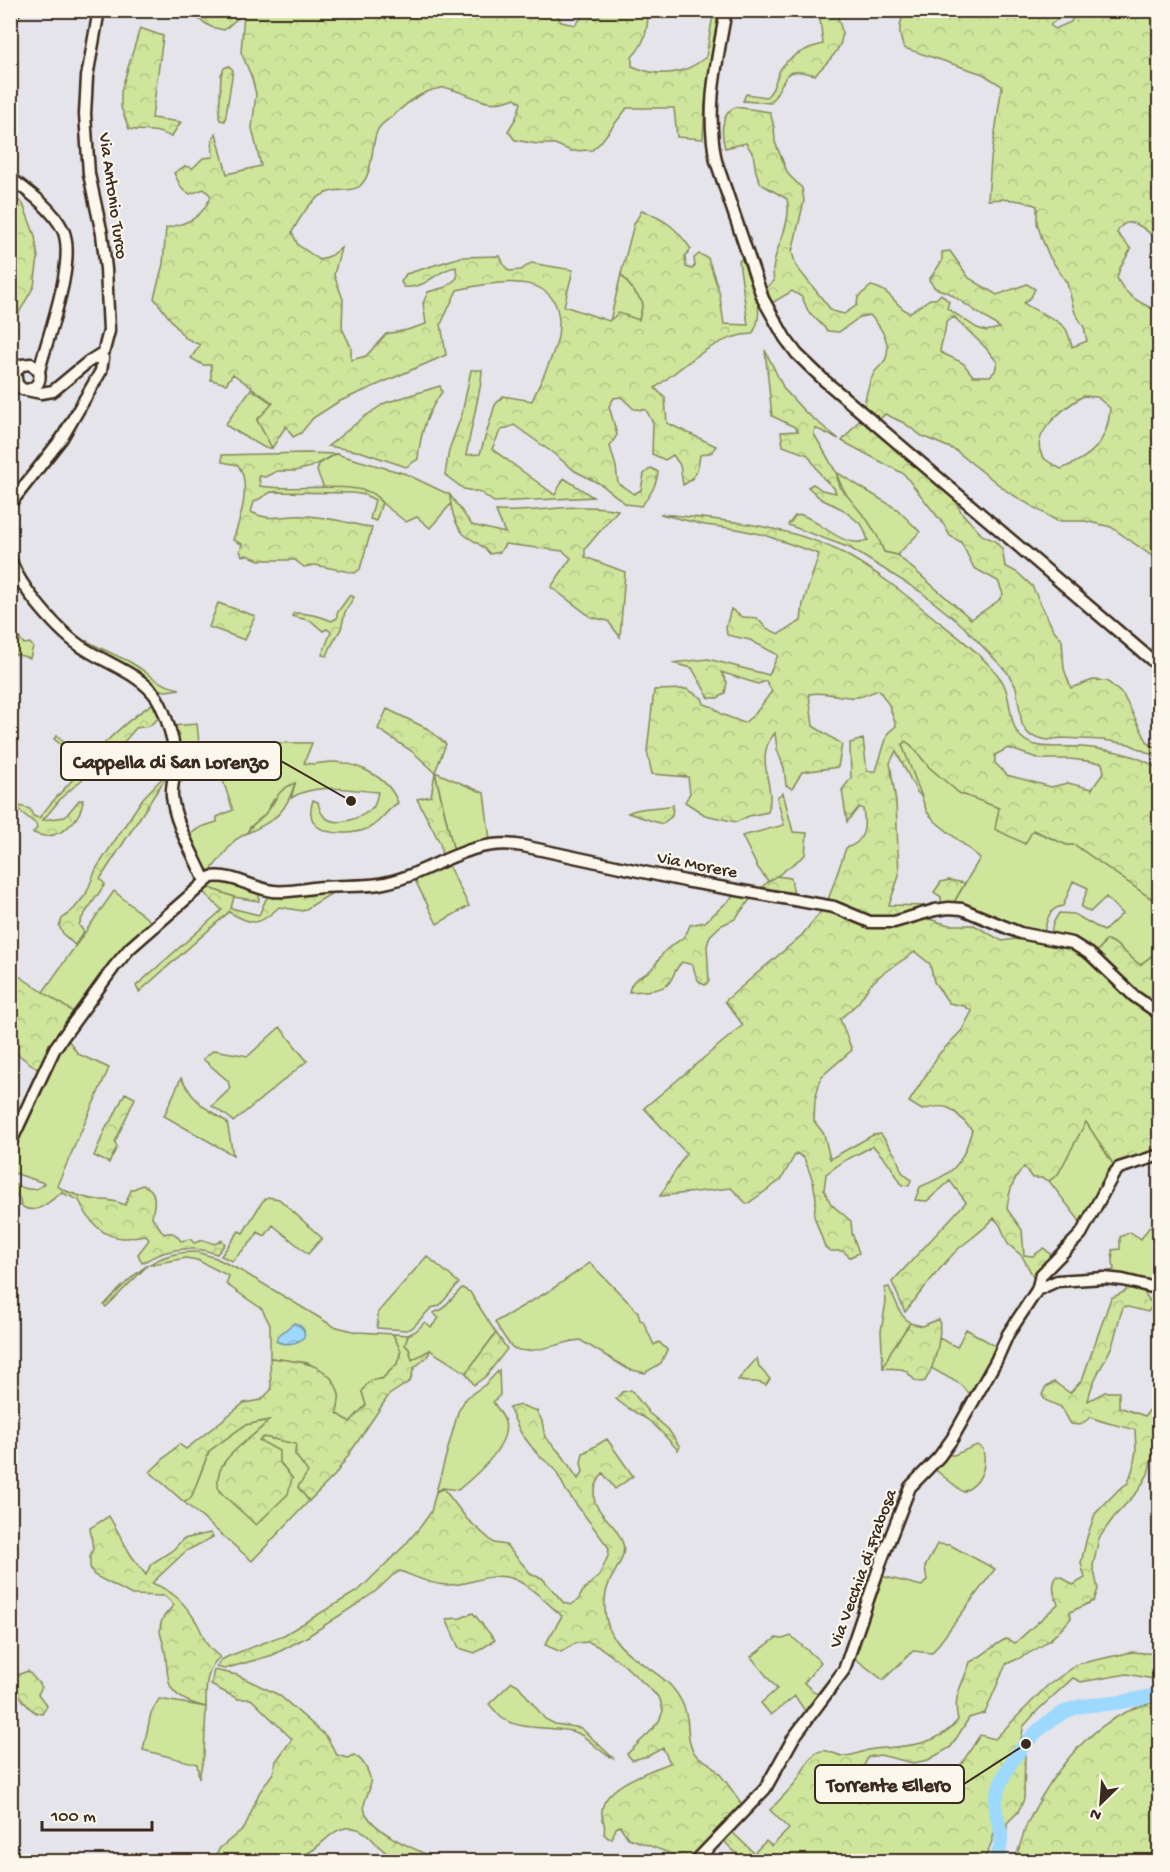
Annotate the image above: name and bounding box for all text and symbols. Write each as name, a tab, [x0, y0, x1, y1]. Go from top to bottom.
street label: Via Antonio Turco	[93, 131, 131, 260]
callout: Cappella di San Lorenzo	[61, 742, 281, 780]
text: Cappella di San Lorenzo	[72, 753, 270, 776]
street label: Via Morere	[654, 848, 740, 884]
street label: Via Vecchia di Frabosa	[825, 1486, 903, 1652]
callout: Torrente Ellero	[815, 1765, 964, 1803]
north arrow	[1071, 1773, 1131, 1833]
text: Torrente Ellero	[825, 1776, 952, 1799]
scale bar	[42, 1794, 152, 1832]
text: N	[1087, 1802, 1105, 1824]
text: 100 m	[50, 1807, 96, 1828]

